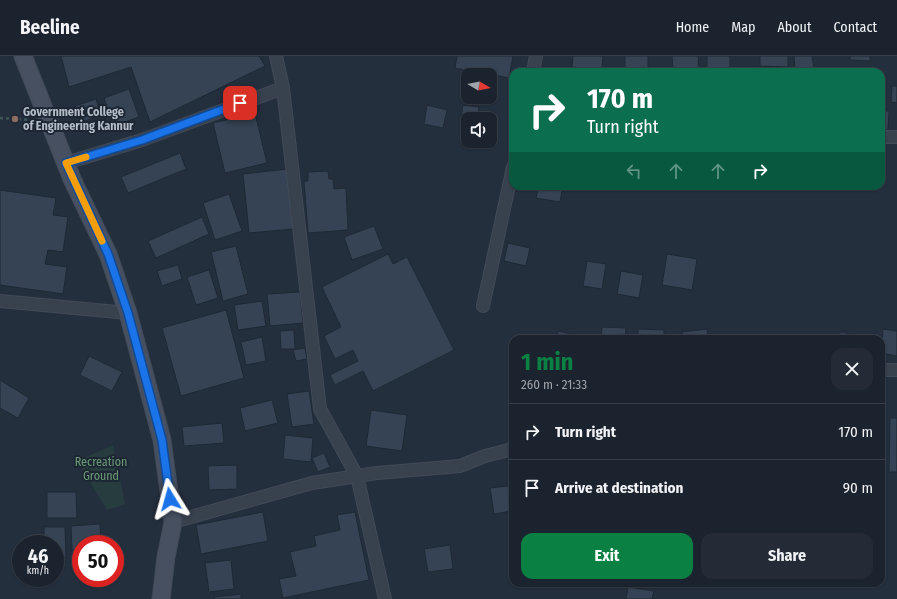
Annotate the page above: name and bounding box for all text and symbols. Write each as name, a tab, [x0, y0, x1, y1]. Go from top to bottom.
text: Beeline	[20, 16, 80, 39]
text: Home	[676, 19, 709, 36]
text: Map	[731, 19, 755, 36]
text: About	[777, 19, 812, 36]
text: Contact	[834, 19, 877, 36]
north arrow	[461, 68, 497, 104]
map controls	[461, 68, 497, 148]
text: 170 m	[587, 82, 653, 115]
icon: right	[521, 84, 573, 136]
pin	[223, 86, 257, 120]
icon: arrive	[229, 92, 251, 114]
place label: Government College of Engineering Kannur	[23, 105, 134, 133]
button: sound	[461, 112, 497, 148]
marker: Government College of Engineering Kannur	[10, 114, 20, 124]
text: Turn right	[587, 116, 659, 138]
icon: left	[623, 160, 645, 182]
icon: ahead	[665, 160, 687, 182]
icon: ahead	[707, 160, 729, 182]
icon: right	[749, 160, 771, 182]
text: 1 min	[521, 348, 573, 376]
button: close	[831, 348, 873, 390]
text: 260 m · 21:33	[521, 377, 587, 392]
icon: right	[521, 421, 543, 443]
text: Turn right	[555, 423, 616, 441]
text: 170 m	[838, 423, 873, 441]
park label: Recreation Ground	[75, 455, 127, 483]
icon: arrive	[521, 477, 543, 499]
position arrow	[149, 478, 191, 520]
text: Arrive at destination	[555, 479, 683, 497]
text: 90 m	[843, 479, 873, 497]
button: Exit	[521, 533, 693, 579]
button: Share	[701, 533, 873, 579]
speed limit sign: 50	[72, 535, 124, 587]
text: 46	[28, 544, 48, 568]
text: km/h	[27, 565, 49, 577]

